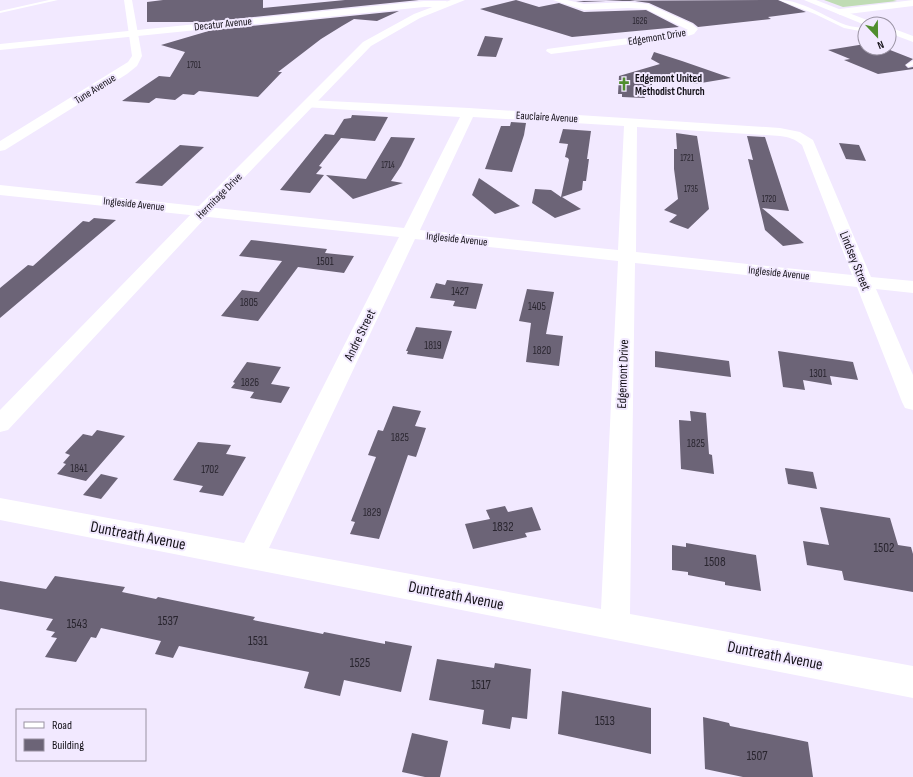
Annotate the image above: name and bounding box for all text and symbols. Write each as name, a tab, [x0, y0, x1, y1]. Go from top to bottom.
street label: Decatur Avenue	[193, 14, 253, 34]
house number: 1626	[633, 16, 647, 27]
north arrow	[857, 16, 897, 56]
street label: Edgemont Drive	[627, 26, 687, 48]
text: N	[875, 38, 886, 52]
house number: 1701	[187, 60, 202, 71]
street label: Tune Avenue	[72, 71, 118, 107]
place label: Edgemont United Methodist Church	[635, 72, 705, 98]
church icon: Edgemont United Methodist Church	[616, 76, 632, 92]
street label: Eauclaire Avenue	[516, 109, 578, 125]
house number: 1721	[680, 153, 695, 164]
house number: 1714	[381, 160, 395, 171]
street label: Hermitage Drive	[193, 170, 245, 222]
house number: 1735	[684, 184, 698, 195]
street label: Ingleside Avenue	[103, 194, 165, 214]
house number: 1720	[762, 194, 776, 205]
street label: Ingleside Avenue	[426, 229, 488, 249]
street label: Lindsey Street	[836, 229, 874, 293]
house number: 1501	[316, 255, 334, 268]
street label: Ingleside Avenue	[748, 263, 810, 283]
house number: 1427	[451, 285, 469, 298]
house number: 1805	[240, 296, 258, 309]
house number: 1405	[528, 300, 546, 313]
street label: Andre Street	[340, 307, 379, 364]
house number: 1819	[424, 339, 442, 352]
street label: Edgemont Drive	[614, 339, 632, 409]
house number: 1820	[533, 344, 551, 357]
house number: 1301	[809, 367, 827, 380]
house number: 1826	[241, 376, 259, 389]
house number: 1825	[391, 431, 409, 444]
house number: 1825	[687, 437, 705, 450]
house number: 1841	[70, 462, 88, 475]
house number: 1702	[201, 463, 219, 476]
house number: 1829	[363, 506, 381, 519]
street label: Duntreath Avenue	[89, 517, 187, 555]
house number: 1832	[492, 519, 514, 535]
house number: 1502	[874, 540, 894, 556]
house number: 1508	[704, 554, 726, 570]
street label: Duntreath Avenue	[407, 577, 505, 615]
house number: 1537	[158, 613, 179, 629]
house number: 1543	[67, 616, 87, 632]
house number: 1531	[248, 633, 268, 649]
street label: Duntreath Avenue	[726, 637, 824, 675]
house number: 1525	[350, 655, 370, 671]
house number: 1517	[471, 677, 492, 693]
legend	[16, 709, 146, 761]
house number: 1513	[595, 713, 615, 729]
text: Road	[52, 718, 72, 733]
text: Building	[52, 738, 84, 753]
house number: 1507	[747, 748, 768, 764]

